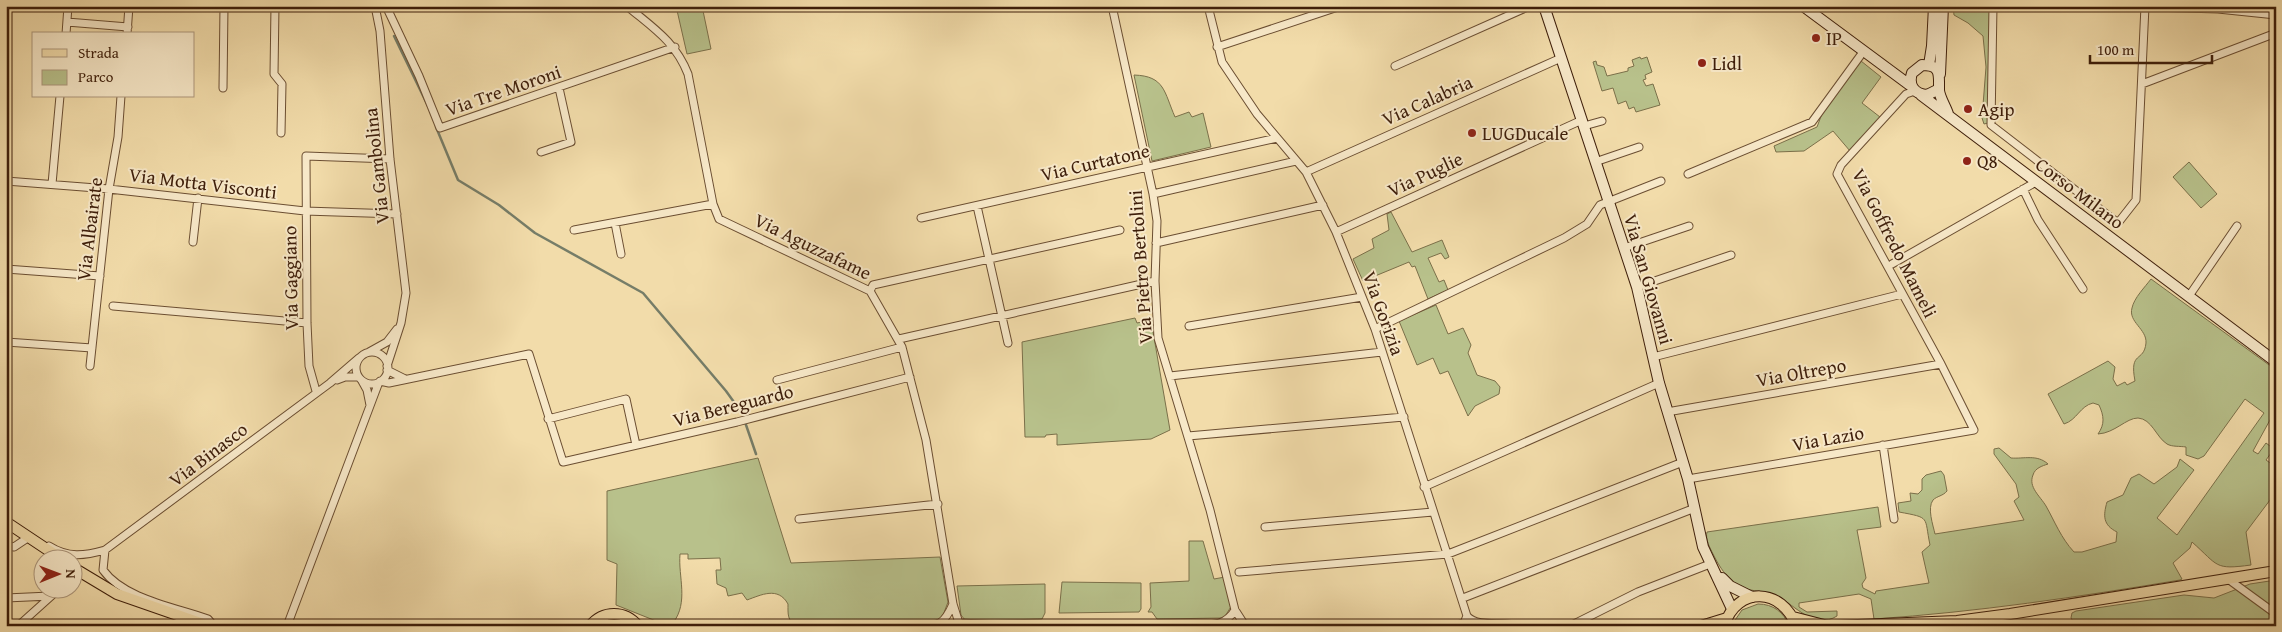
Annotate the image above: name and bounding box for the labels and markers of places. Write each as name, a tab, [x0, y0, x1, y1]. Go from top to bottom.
place label: IP	[1826, 24, 1842, 52]
marker: IP	[1810, 32, 1822, 44]
place label: Lidl	[1712, 49, 1742, 77]
marker: Lidl	[1696, 57, 1708, 69]
place label: Agip	[1978, 95, 2015, 123]
marker: Agip	[1962, 103, 1974, 115]
place label: LUGDucale	[1482, 119, 1569, 147]
marker: LUGDucale	[1466, 127, 1478, 139]
place label: Q8	[1977, 147, 1998, 175]
marker: Q8	[1961, 155, 1973, 167]

